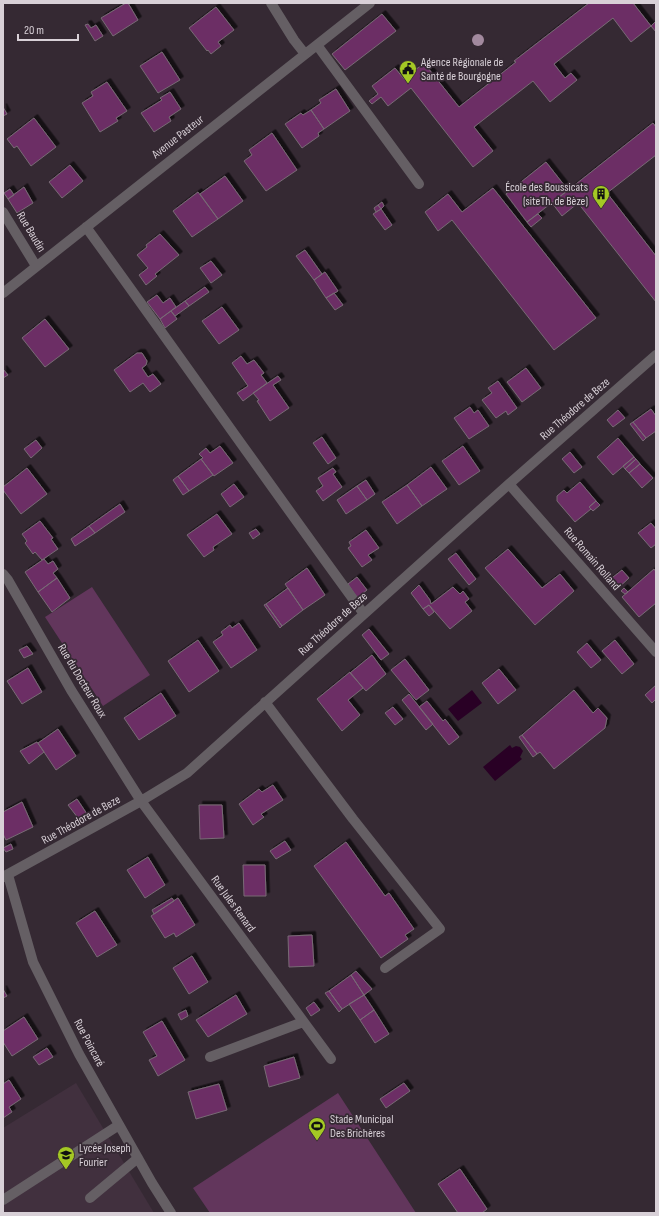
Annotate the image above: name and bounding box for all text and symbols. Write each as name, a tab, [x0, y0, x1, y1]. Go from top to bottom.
scale bar	[18, 16, 78, 42]
text: 20 m	[24, 23, 44, 38]
place label: Agence Régionale de Santé de Bourgogne	[420, 55, 503, 84]
public building icon: Agence Régionale de Santé de Bourgogne	[398, 59, 418, 84]
street label: Avenue Pasteur	[148, 112, 207, 163]
place label: École des Boussicats (siteTh. de Bèze)	[505, 180, 588, 209]
building icon: École des Boussicats (siteTh. de Bèze)	[591, 184, 611, 209]
street label: Rue Baudin	[13, 209, 49, 255]
street label: Rue Théodore de Beze	[537, 374, 613, 443]
street label: Rue Romain Rolland	[560, 524, 624, 594]
street label: Rue Théodore de Beze	[295, 589, 371, 659]
street label: Rue du Docteur Roux	[54, 641, 110, 721]
street label: Rue Théodore de Beze	[39, 792, 123, 848]
street label: Rue Jules Renard	[207, 873, 259, 935]
street label: Rue Poincaré	[70, 1017, 108, 1070]
place label: Stade Municipal Des Brichères	[330, 1112, 393, 1141]
sports icon: Stade Municipal Des Brichères	[307, 1116, 327, 1141]
place label: Lycée Joseph Fourier	[79, 1141, 131, 1170]
school or university icon: Lycée Joseph Fourier	[56, 1145, 76, 1170]

